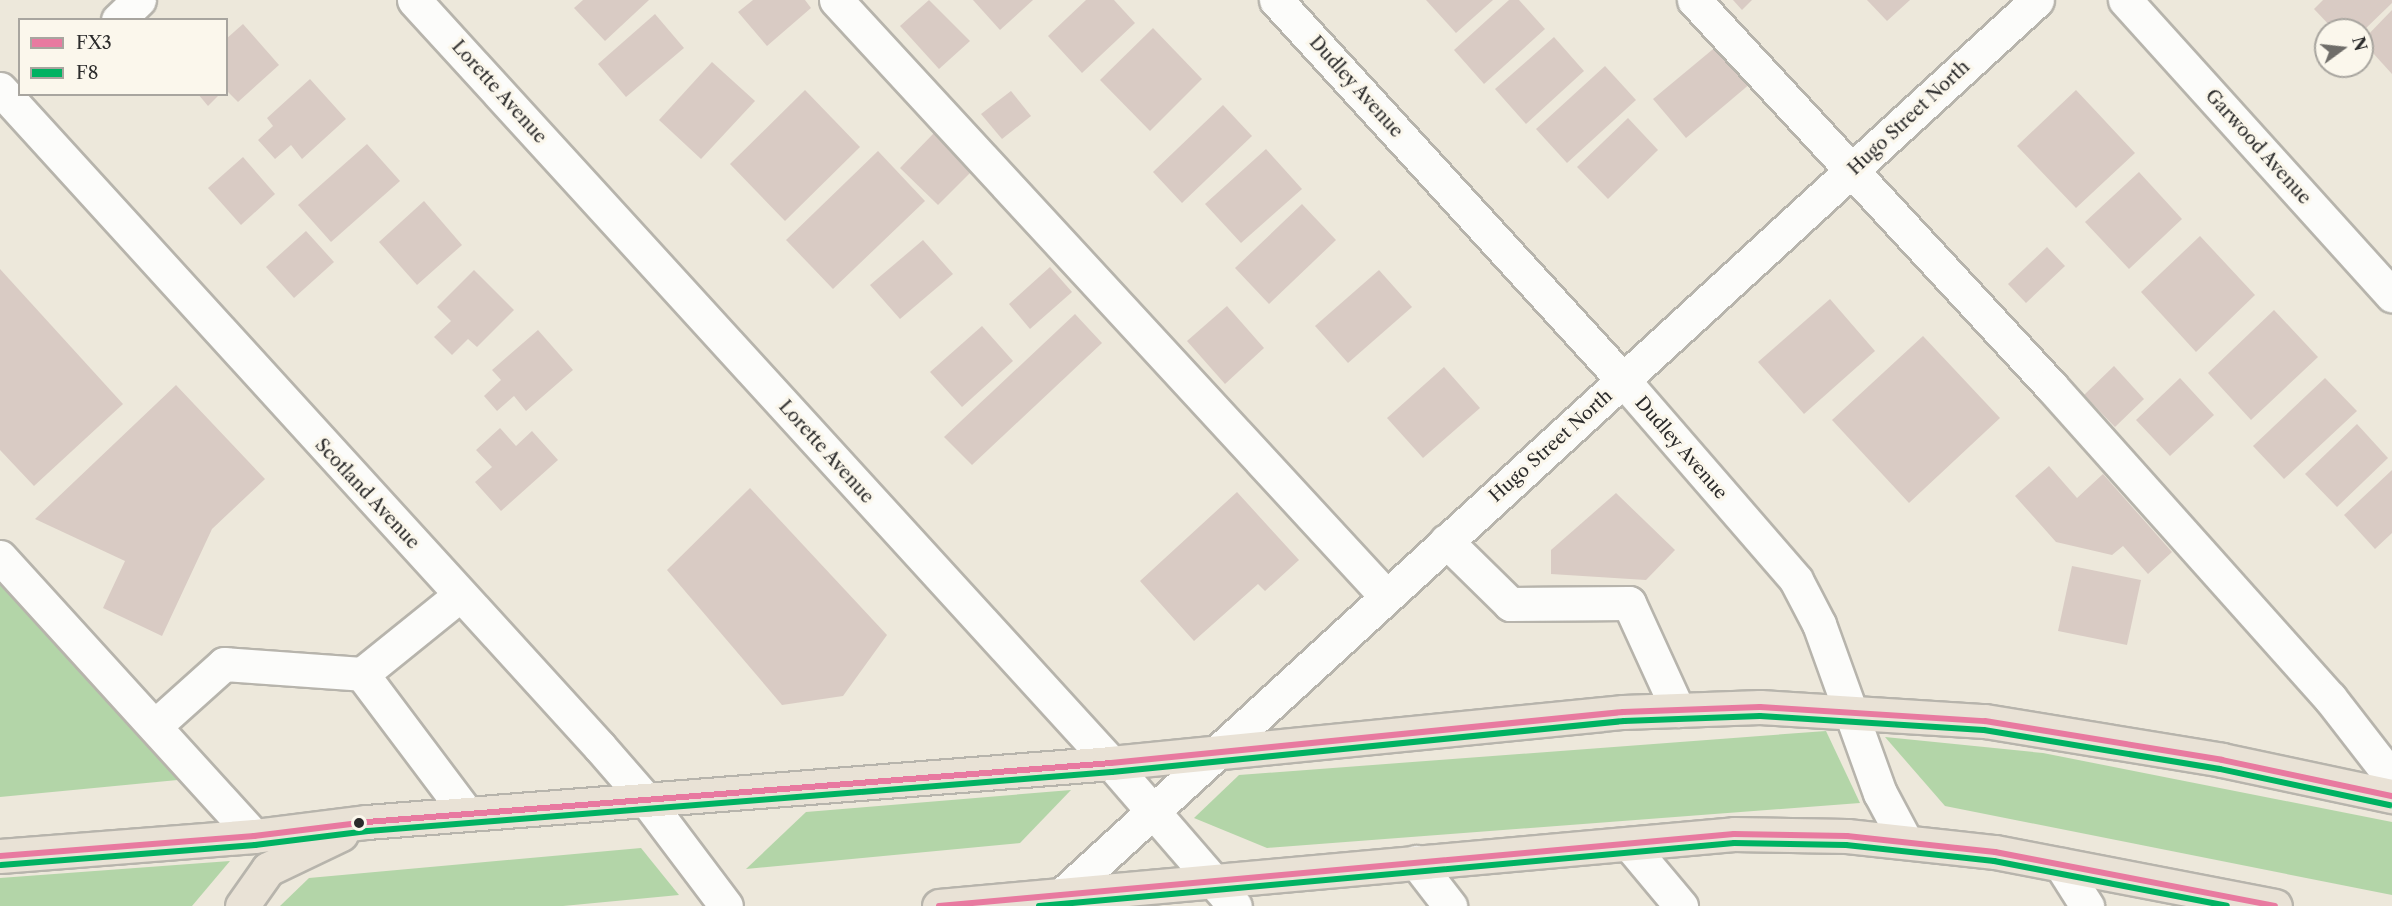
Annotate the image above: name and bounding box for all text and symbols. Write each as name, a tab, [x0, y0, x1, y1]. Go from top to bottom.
legend	[18, 18, 228, 96]
north arrow	[2314, 18, 2374, 78]
street label: Dudley Avenue	[1304, 31, 1408, 143]
text: FX3	[76, 32, 112, 54]
text: N	[2348, 35, 2371, 53]
street label: Lorette Avenue	[447, 36, 551, 148]
street label: Hugo Street North	[1844, 56, 1974, 180]
text: F8	[76, 62, 98, 84]
street label: Garwood Avenue	[2201, 85, 2315, 209]
street label: Hugo Street North	[1485, 385, 1617, 507]
street label: Dudley Avenue	[1630, 392, 1732, 504]
street label: Lorette Avenue	[774, 396, 878, 508]
street label: Scotland Avenue	[310, 434, 424, 554]
unlabelled marker	[353, 817, 365, 829]

